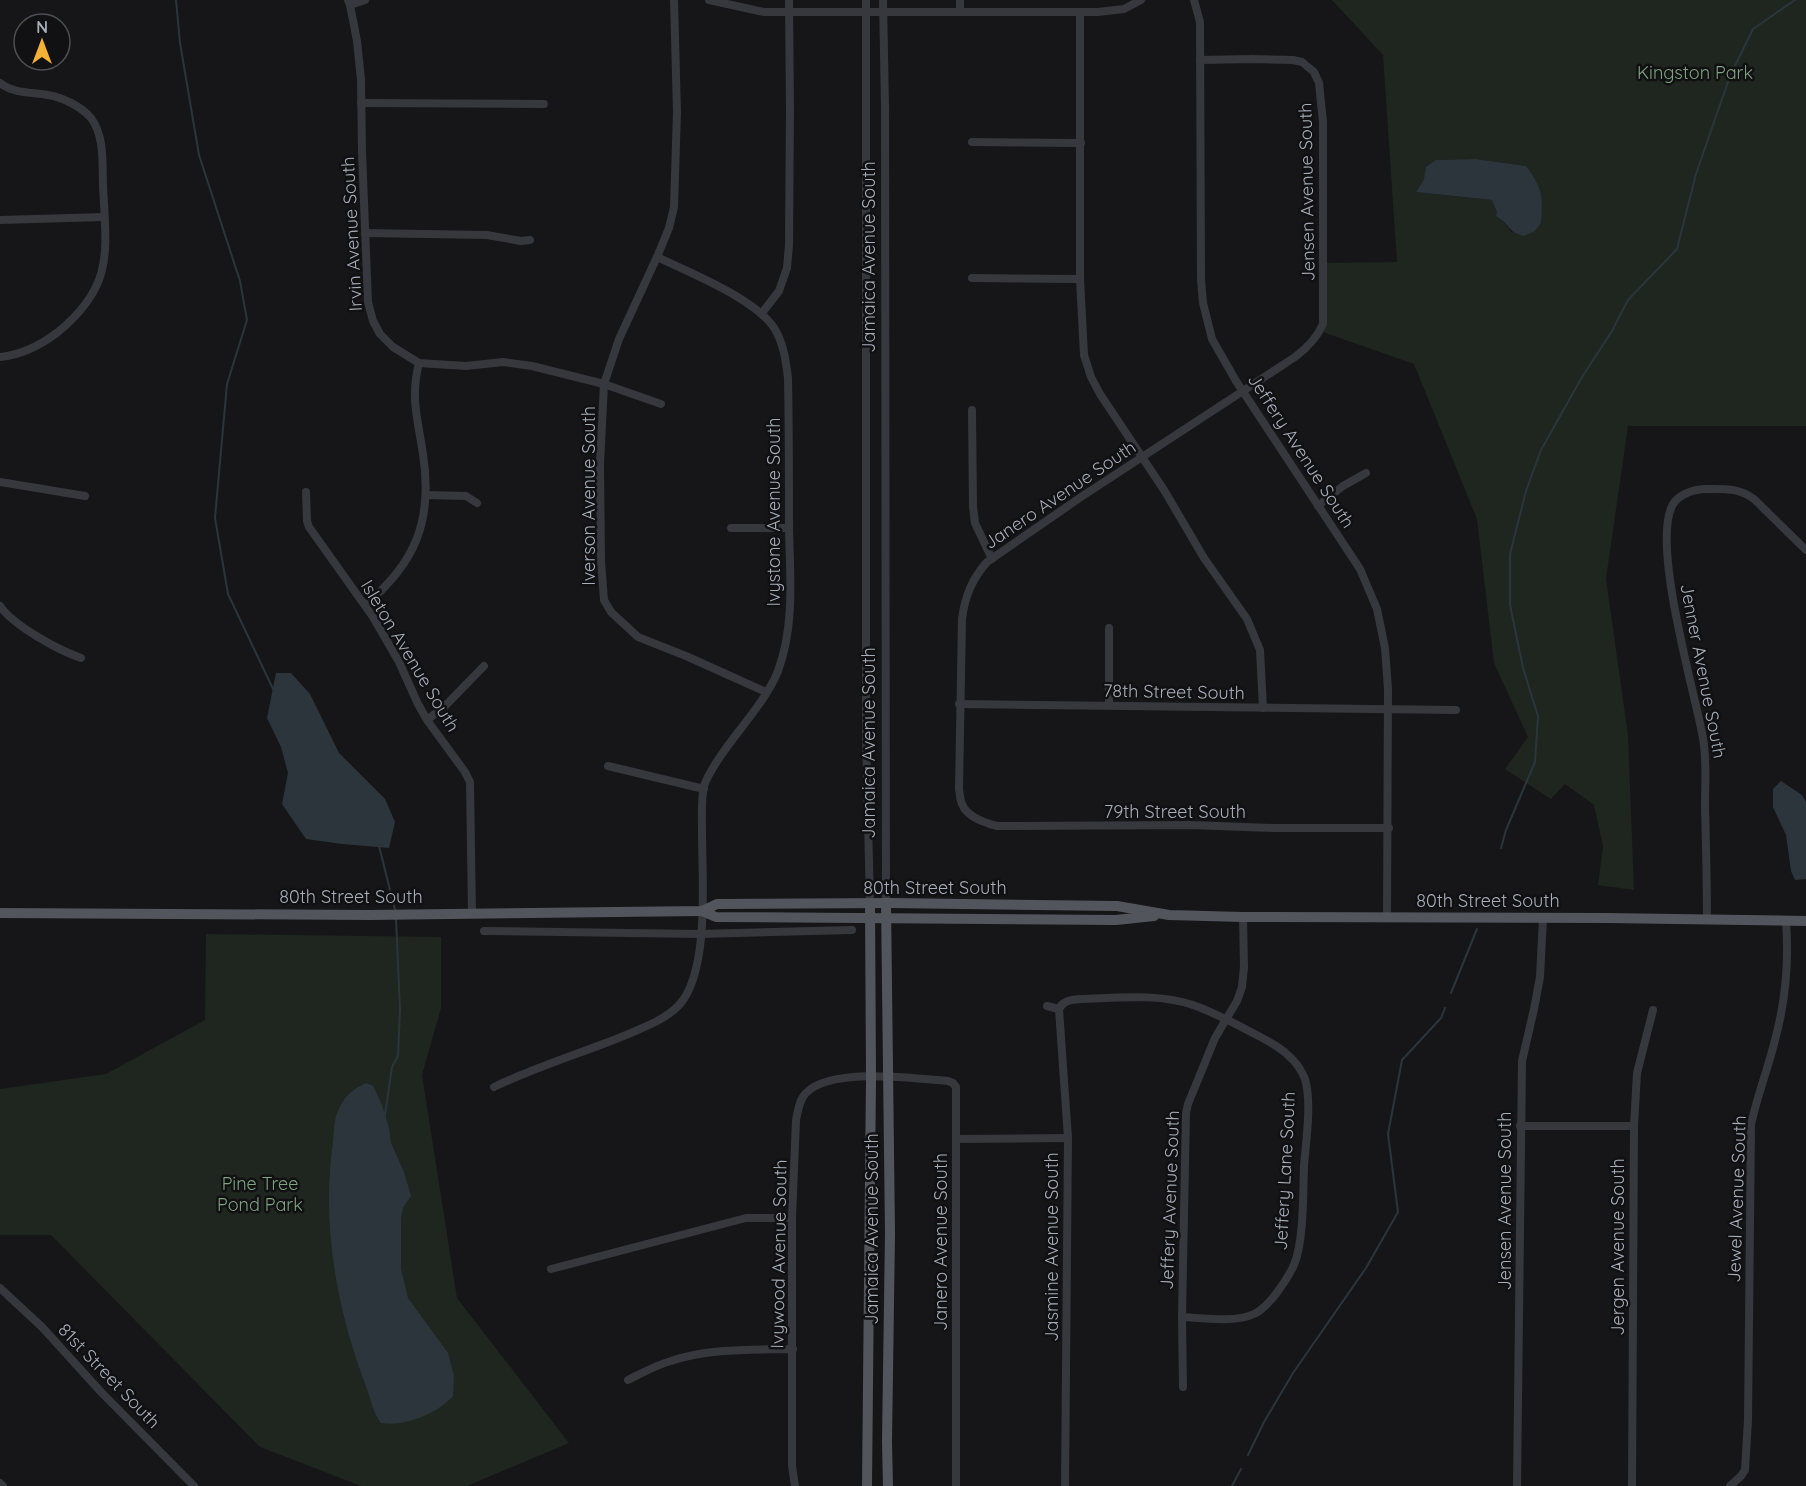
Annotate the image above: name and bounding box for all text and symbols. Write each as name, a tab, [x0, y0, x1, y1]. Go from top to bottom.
north arrow	[12, 12, 72, 72]
text: N	[36, 17, 48, 37]
park label: Kingston Park	[1637, 61, 1753, 84]
street label: Jensen Avenue South	[1293, 102, 1320, 282]
street label: Irvin Avenue South	[336, 156, 367, 312]
street label: Jamaica Avenue South	[857, 161, 880, 353]
street label: Jeffery Avenue South	[1243, 369, 1360, 532]
street label: Iverson Avenue South	[577, 406, 600, 586]
street label: Ivystone Avenue South	[762, 418, 785, 606]
street label: Janero Avenue South	[979, 435, 1140, 554]
street label: Isleton Avenue South	[356, 576, 465, 736]
street label: Jenner Avenue South	[1675, 582, 1732, 760]
street label: Jamaica Avenue South	[857, 647, 880, 839]
street label: 78th Street South	[1103, 679, 1245, 704]
street label: 79th Street South	[1104, 800, 1246, 823]
street label: 80th Street South	[863, 876, 1007, 899]
street label: 80th Street South	[279, 885, 423, 908]
street label: 80th Street South	[1416, 889, 1560, 912]
street label: Jeffery Lane South	[1269, 1091, 1300, 1251]
street label: Jeffery Avenue South	[1155, 1110, 1184, 1290]
street label: Jensen Avenue South	[1493, 1112, 1516, 1290]
street label: Jewel Avenue South	[1722, 1115, 1751, 1283]
street label: Jamaica Avenue South	[860, 1133, 883, 1325]
street label: Jasmine Avenue South	[1040, 1152, 1063, 1342]
street label: Janero Avenue South	[929, 1153, 952, 1331]
street label: Jergen Avenue South	[1606, 1158, 1629, 1336]
street label: Ivywood Avenue South	[765, 1159, 792, 1349]
park label: Pine Tree Pond Park	[217, 1172, 303, 1216]
street label: 81st Street South	[53, 1318, 165, 1433]

